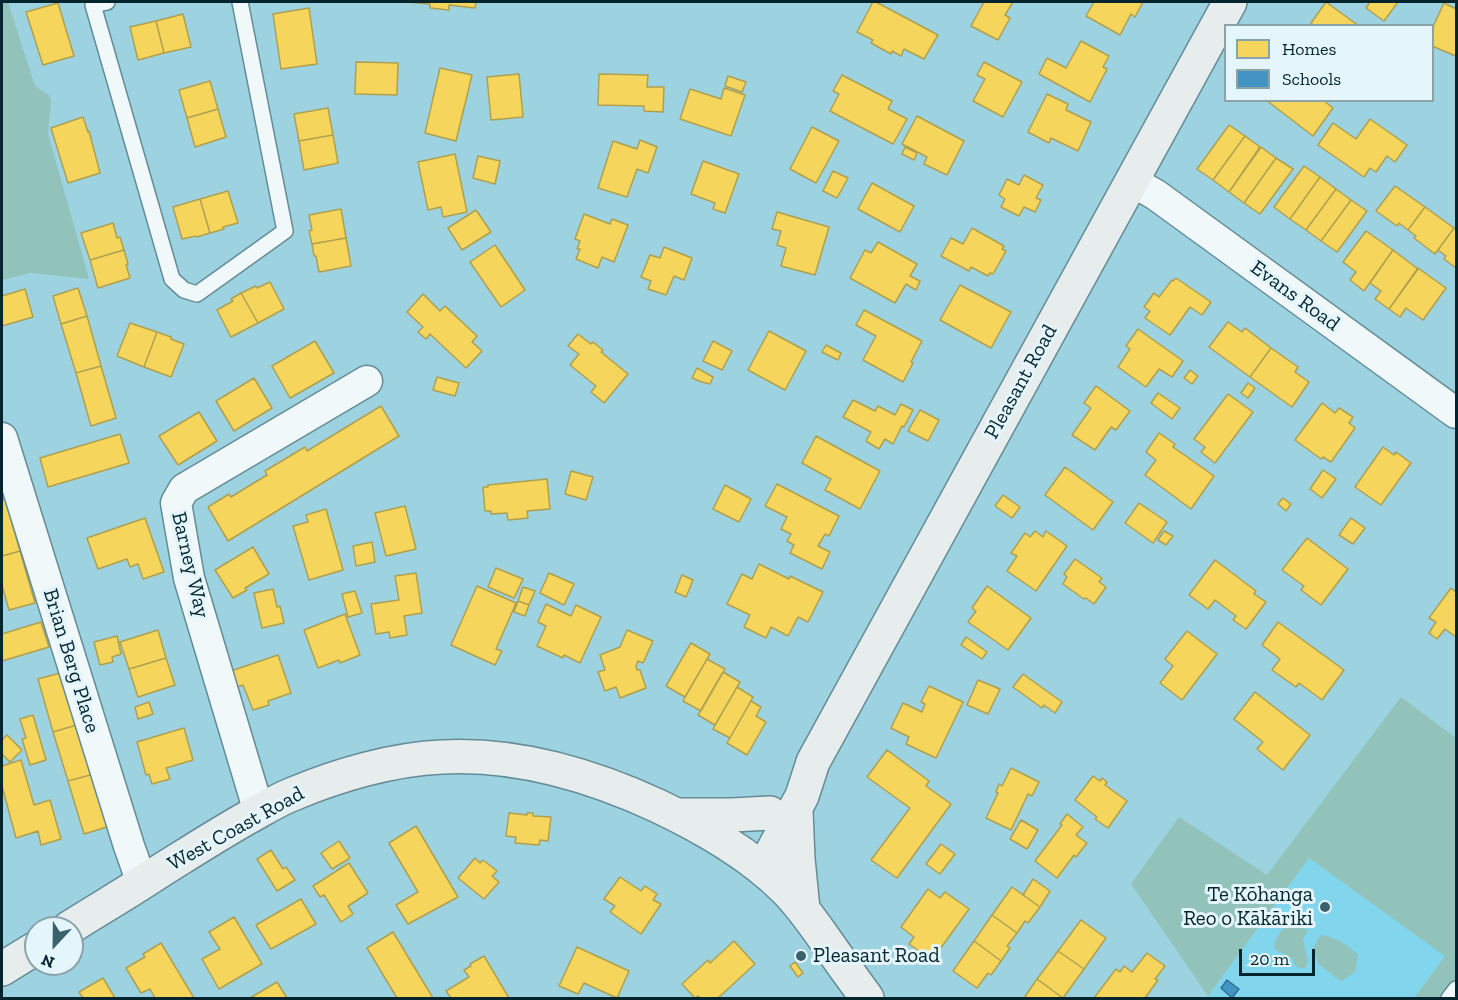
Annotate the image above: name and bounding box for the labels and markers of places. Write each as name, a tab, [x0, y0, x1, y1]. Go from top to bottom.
place label: Te Kōhanga Reo o Kākāriki	[1183, 882, 1313, 932]
marker: Te Kōhanga Reo o Kākāriki	[1318, 900, 1332, 914]
place label: Pleasant Road	[813, 943, 940, 969]
marker: Pleasant Road	[794, 949, 808, 963]

